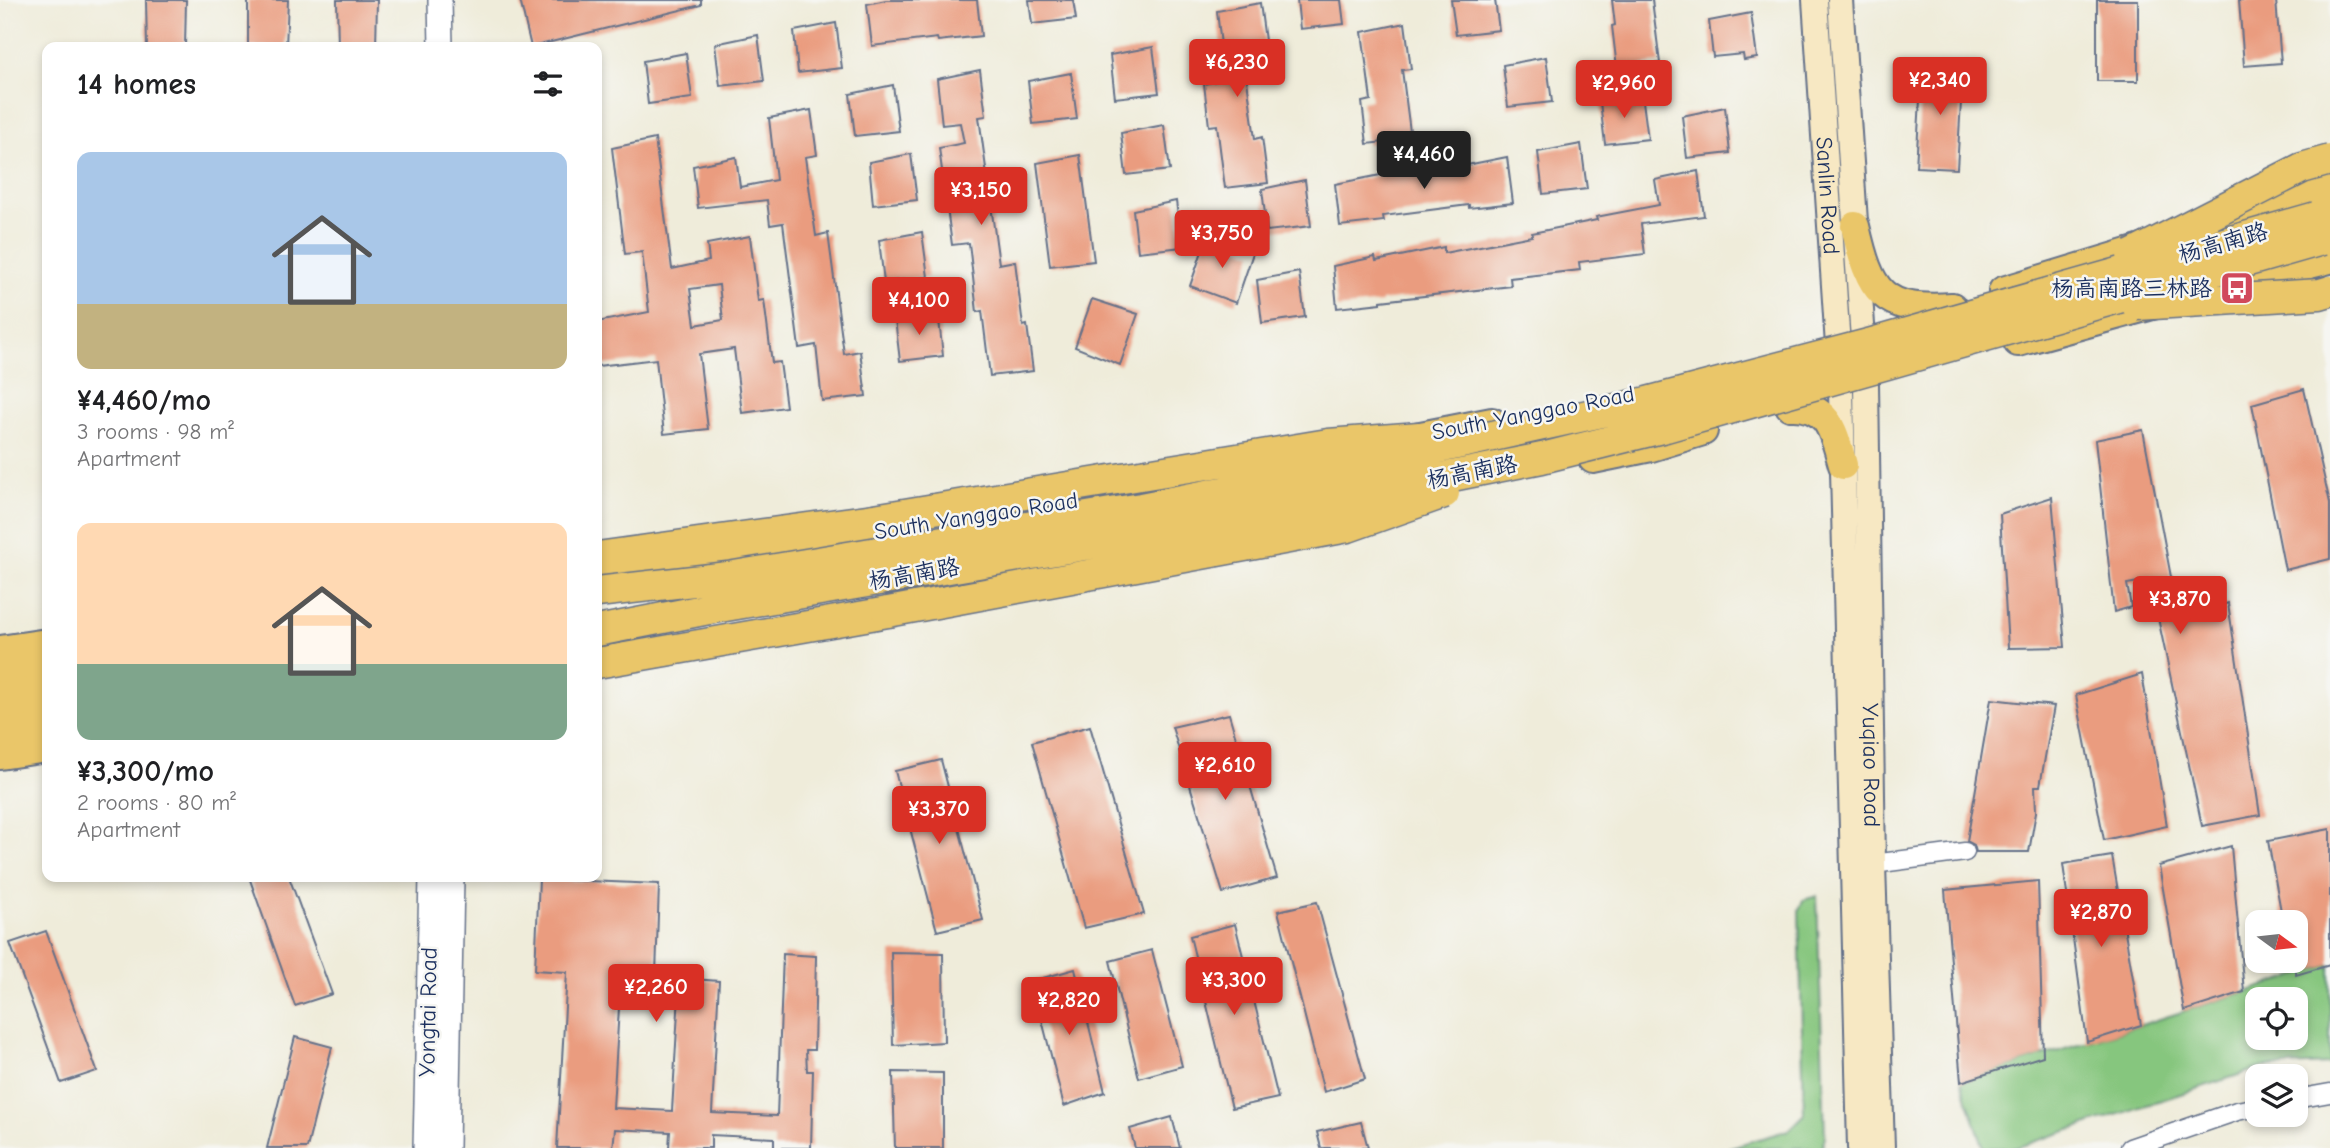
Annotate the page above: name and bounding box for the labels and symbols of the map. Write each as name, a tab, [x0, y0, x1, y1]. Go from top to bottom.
pin: ¥6,230	[1180, 40, 1294, 99]
pin: ¥2,340	[1883, 58, 1997, 117]
pin: ¥2,960	[1567, 60, 1681, 120]
pin: ¥4,460	[1367, 132, 1481, 191]
street label: Sanlin Road	[1811, 136, 1845, 255]
pin: ¥3,150	[924, 168, 1038, 227]
pin: ¥3,750	[1165, 210, 1279, 270]
street label: 杨高南路	[2175, 217, 2271, 269]
bus stop icon: 杨高南路三林路	[2218, 269, 2256, 307]
place label: 杨高南路三林路	[2051, 275, 2212, 302]
pin: ¥4,100	[862, 278, 976, 337]
street label: South Yanggao Road	[1429, 380, 1637, 446]
street label: 杨高南路	[1424, 450, 1520, 494]
street label: South Yanggao Road	[872, 487, 1080, 545]
street label: 杨高南路	[866, 553, 962, 595]
pin: ¥3,870	[2123, 576, 2237, 636]
street label: Yuqiao Road	[1857, 703, 1886, 827]
pin: ¥2,610	[1168, 742, 1282, 802]
pin: ¥3,370	[882, 786, 996, 846]
pin: ¥2,870	[2044, 890, 2158, 949]
north arrow	[2245, 910, 2308, 973]
street label: Yongtai Road	[413, 947, 443, 1077]
pin: ¥3,300	[1177, 958, 1291, 1017]
pin: ¥2,260	[599, 964, 713, 1024]
pin: ¥2,820	[1012, 978, 1126, 1037]

